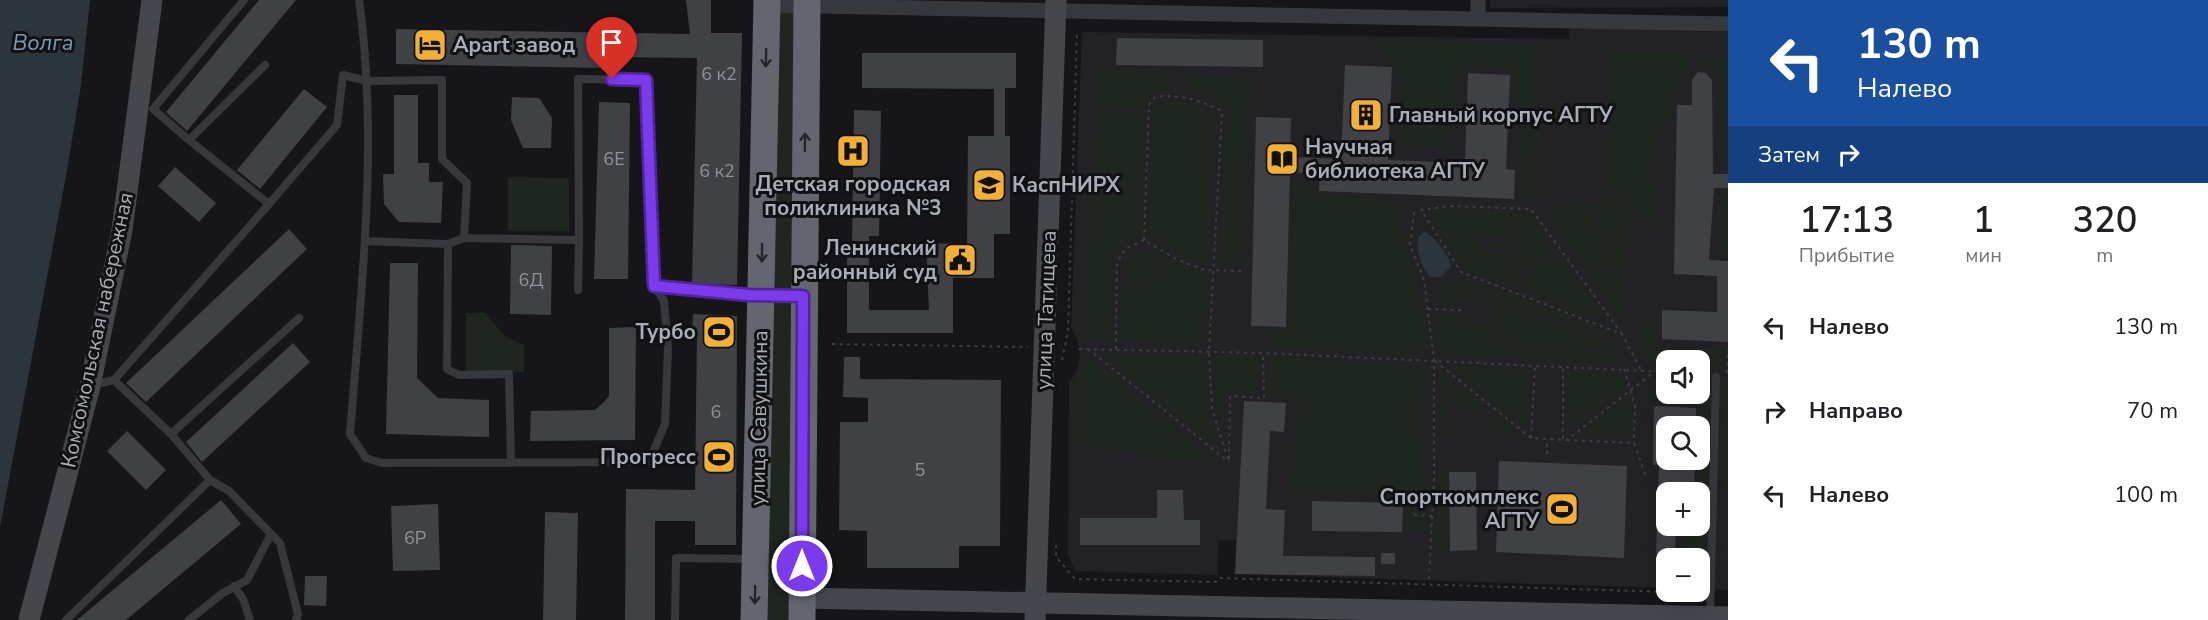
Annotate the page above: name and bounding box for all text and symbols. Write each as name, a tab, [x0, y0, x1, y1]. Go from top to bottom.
text: 130 m	[1857, 16, 1981, 73]
pin	[586, 17, 637, 79]
icon: left	[1758, 24, 1836, 102]
icon: arrive	[595, 26, 628, 59]
hotel icon: Apart завод	[412, 27, 448, 63]
water label: Волга	[12, 28, 74, 58]
place label: Apart завод	[453, 31, 575, 59]
one-way arrow	[760, 48, 772, 68]
house number: 6 к2	[701, 62, 737, 86]
text: Налево	[1857, 70, 1952, 107]
building icon: Главный корпус АГТУ	[1348, 97, 1384, 133]
place label: Главный корпус АГТУ	[1389, 101, 1614, 129]
one-way arrow	[799, 132, 811, 152]
hospital icon: Детская городская поликлиника №3	[835, 133, 871, 169]
place label: Научная библиотека АГТУ	[1305, 133, 1486, 185]
icon: right	[1832, 138, 1865, 171]
text: Затем	[1758, 140, 1820, 170]
library icon: Научная библиотека АГТУ	[1264, 141, 1300, 177]
house number: 6Е	[603, 147, 625, 171]
house number: 6 к2	[699, 159, 735, 183]
school or university icon: КаспНИРХ	[971, 167, 1007, 203]
place label: Детская городская поликлиника №3	[755, 170, 951, 222]
place label: КаспНИРХ	[1012, 171, 1121, 199]
street label: Комсомольская набережная	[54, 190, 140, 470]
text: 17:13	[1799, 196, 1894, 245]
text: 1	[1973, 196, 1994, 245]
text: 320	[2073, 196, 2137, 245]
street label: улица Татищева	[1029, 230, 1063, 390]
place label: Ленинский районный суд	[793, 234, 937, 286]
public building icon: Ленинский районный суд	[942, 242, 978, 278]
text: Прибытие	[1799, 242, 1895, 269]
text: мин	[1965, 242, 2002, 269]
text: m	[2096, 242, 2113, 269]
one-way arrow	[756, 243, 768, 263]
house number: 6Д	[519, 268, 543, 292]
icon: left	[1758, 311, 1791, 344]
text: Налево	[1809, 312, 1889, 342]
text: 130 m	[2114, 312, 2178, 342]
sports icon: Турбо	[701, 314, 737, 350]
place label: Турбо	[636, 318, 696, 346]
street label: улица Савушкина	[743, 330, 775, 506]
map controls	[1656, 350, 1710, 602]
button: sound	[1656, 350, 1710, 404]
icon: right	[1758, 395, 1791, 428]
text: Направо	[1809, 396, 1903, 426]
text: 70 m	[2127, 396, 2178, 426]
house number: 6	[711, 400, 721, 424]
button: search	[1656, 416, 1710, 470]
sports icon: Прогресс	[701, 439, 737, 475]
place label: Прогресс	[600, 443, 696, 471]
house number: 5	[915, 458, 925, 482]
icon: left	[1758, 479, 1791, 512]
text: Налево	[1809, 480, 1889, 510]
text: 100 m	[2114, 480, 2178, 510]
button: +	[1656, 482, 1710, 536]
place label: Спорткомплекс АГТУ	[1379, 483, 1540, 535]
sports icon: Спорткомплекс АГТУ	[1544, 491, 1580, 527]
house number: 6Р	[404, 526, 426, 550]
position arrow	[770, 534, 834, 598]
button: −	[1656, 548, 1710, 602]
one-way arrow	[749, 585, 761, 605]

